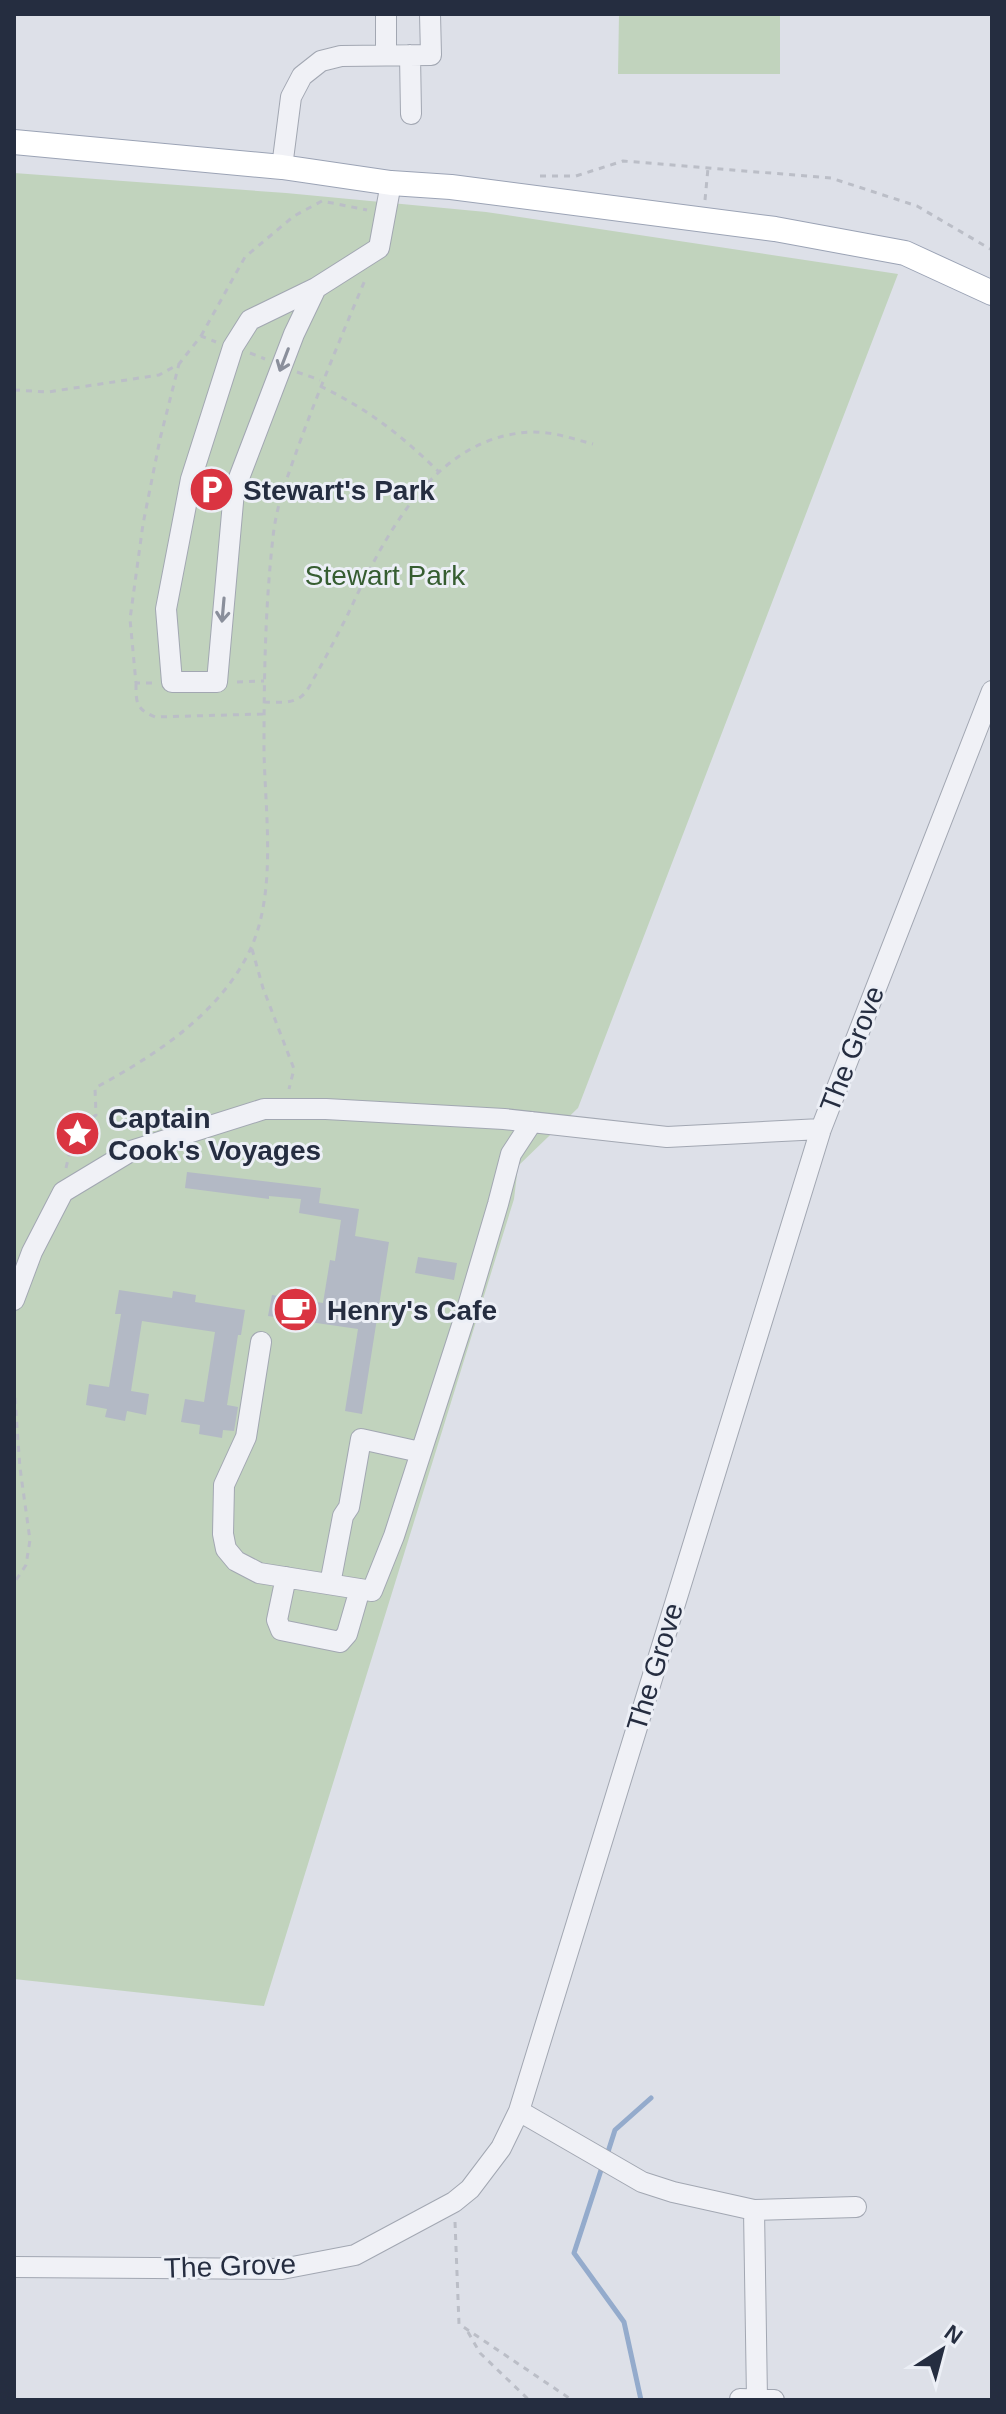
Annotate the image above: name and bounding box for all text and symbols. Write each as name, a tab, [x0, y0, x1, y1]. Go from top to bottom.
one-way arrow	[276, 347, 291, 372]
parking icon: Stewart's Park	[188, 466, 236, 514]
place label: Stewart's Park	[243, 475, 435, 506]
park label: Stewart Park	[305, 560, 466, 591]
one-way arrow	[215, 596, 230, 623]
street label: The Grove	[814, 982, 890, 1116]
place label: Captain Cook's Voyages	[108, 1103, 321, 1166]
place icon: Captain Cook's Voyages	[53, 1110, 101, 1158]
cafe icon: Henry's Cafe	[272, 1286, 320, 1334]
place label: Henry's Cafe	[327, 1295, 497, 1326]
street label: The Grove	[621, 1599, 689, 1735]
street label: The Grove	[163, 2248, 297, 2284]
north arrow	[902, 2310, 982, 2390]
text: N	[940, 2319, 967, 2349]

